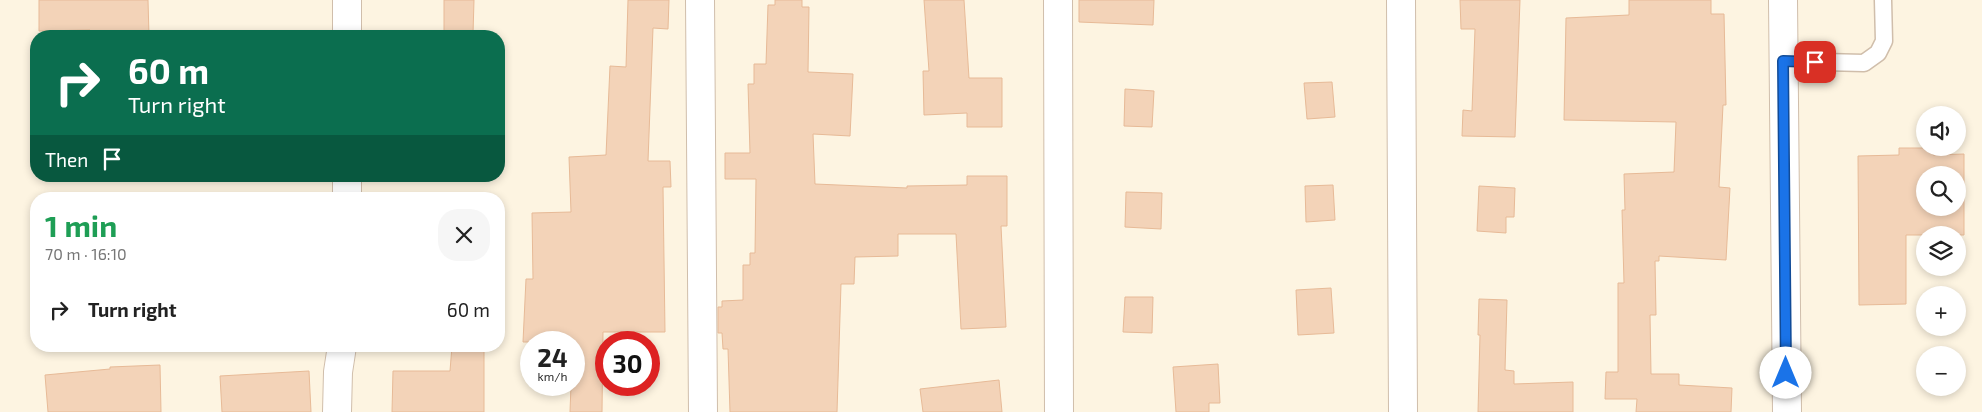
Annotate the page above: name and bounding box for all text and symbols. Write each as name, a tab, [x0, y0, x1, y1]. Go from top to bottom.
pin	[1794, 41, 1836, 83]
icon: arrive	[1801, 48, 1829, 76]
text: 60 m	[128, 49, 209, 91]
icon: right	[45, 50, 110, 115]
text: Turn right	[128, 91, 226, 117]
map controls	[1916, 106, 1966, 396]
button: sound	[1916, 106, 1966, 156]
icon: arrive	[98, 145, 126, 173]
text: Then	[45, 148, 88, 171]
button: search	[1916, 166, 1966, 216]
text: 1 min	[45, 207, 117, 243]
button: close	[438, 209, 490, 261]
button: layers	[1916, 226, 1966, 276]
text: 70 m · 16:10	[45, 244, 127, 263]
button: +	[1916, 286, 1966, 336]
icon: right	[45, 296, 73, 324]
text: Turn right	[88, 298, 176, 321]
text: 60 m	[447, 298, 490, 321]
speed limit sign: 30	[595, 331, 660, 396]
text: 24	[537, 342, 568, 372]
position arrow	[1759, 346, 1811, 398]
button: −	[1916, 346, 1966, 396]
text: km/h	[538, 369, 567, 383]

